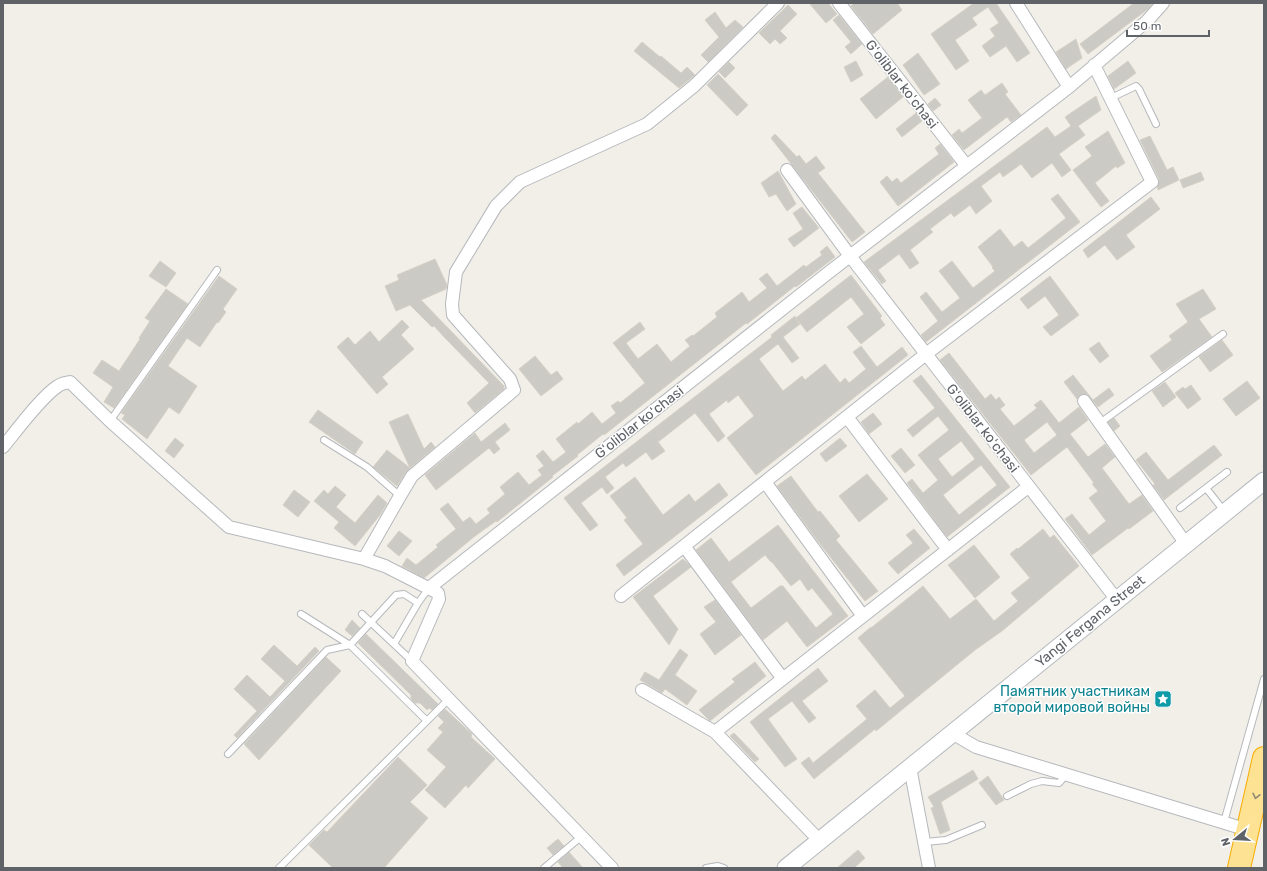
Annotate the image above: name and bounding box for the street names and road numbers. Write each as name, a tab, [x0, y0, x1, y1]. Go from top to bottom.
street label: Gʻoliblar koʻchasi	[862, 37, 942, 132]
street label: Gʻoliblar koʻchasi	[943, 381, 1023, 476]
street label: Gʻoliblar koʻchasi	[592, 382, 687, 462]
street label: Yangi Fergana Street	[1032, 572, 1149, 671]

